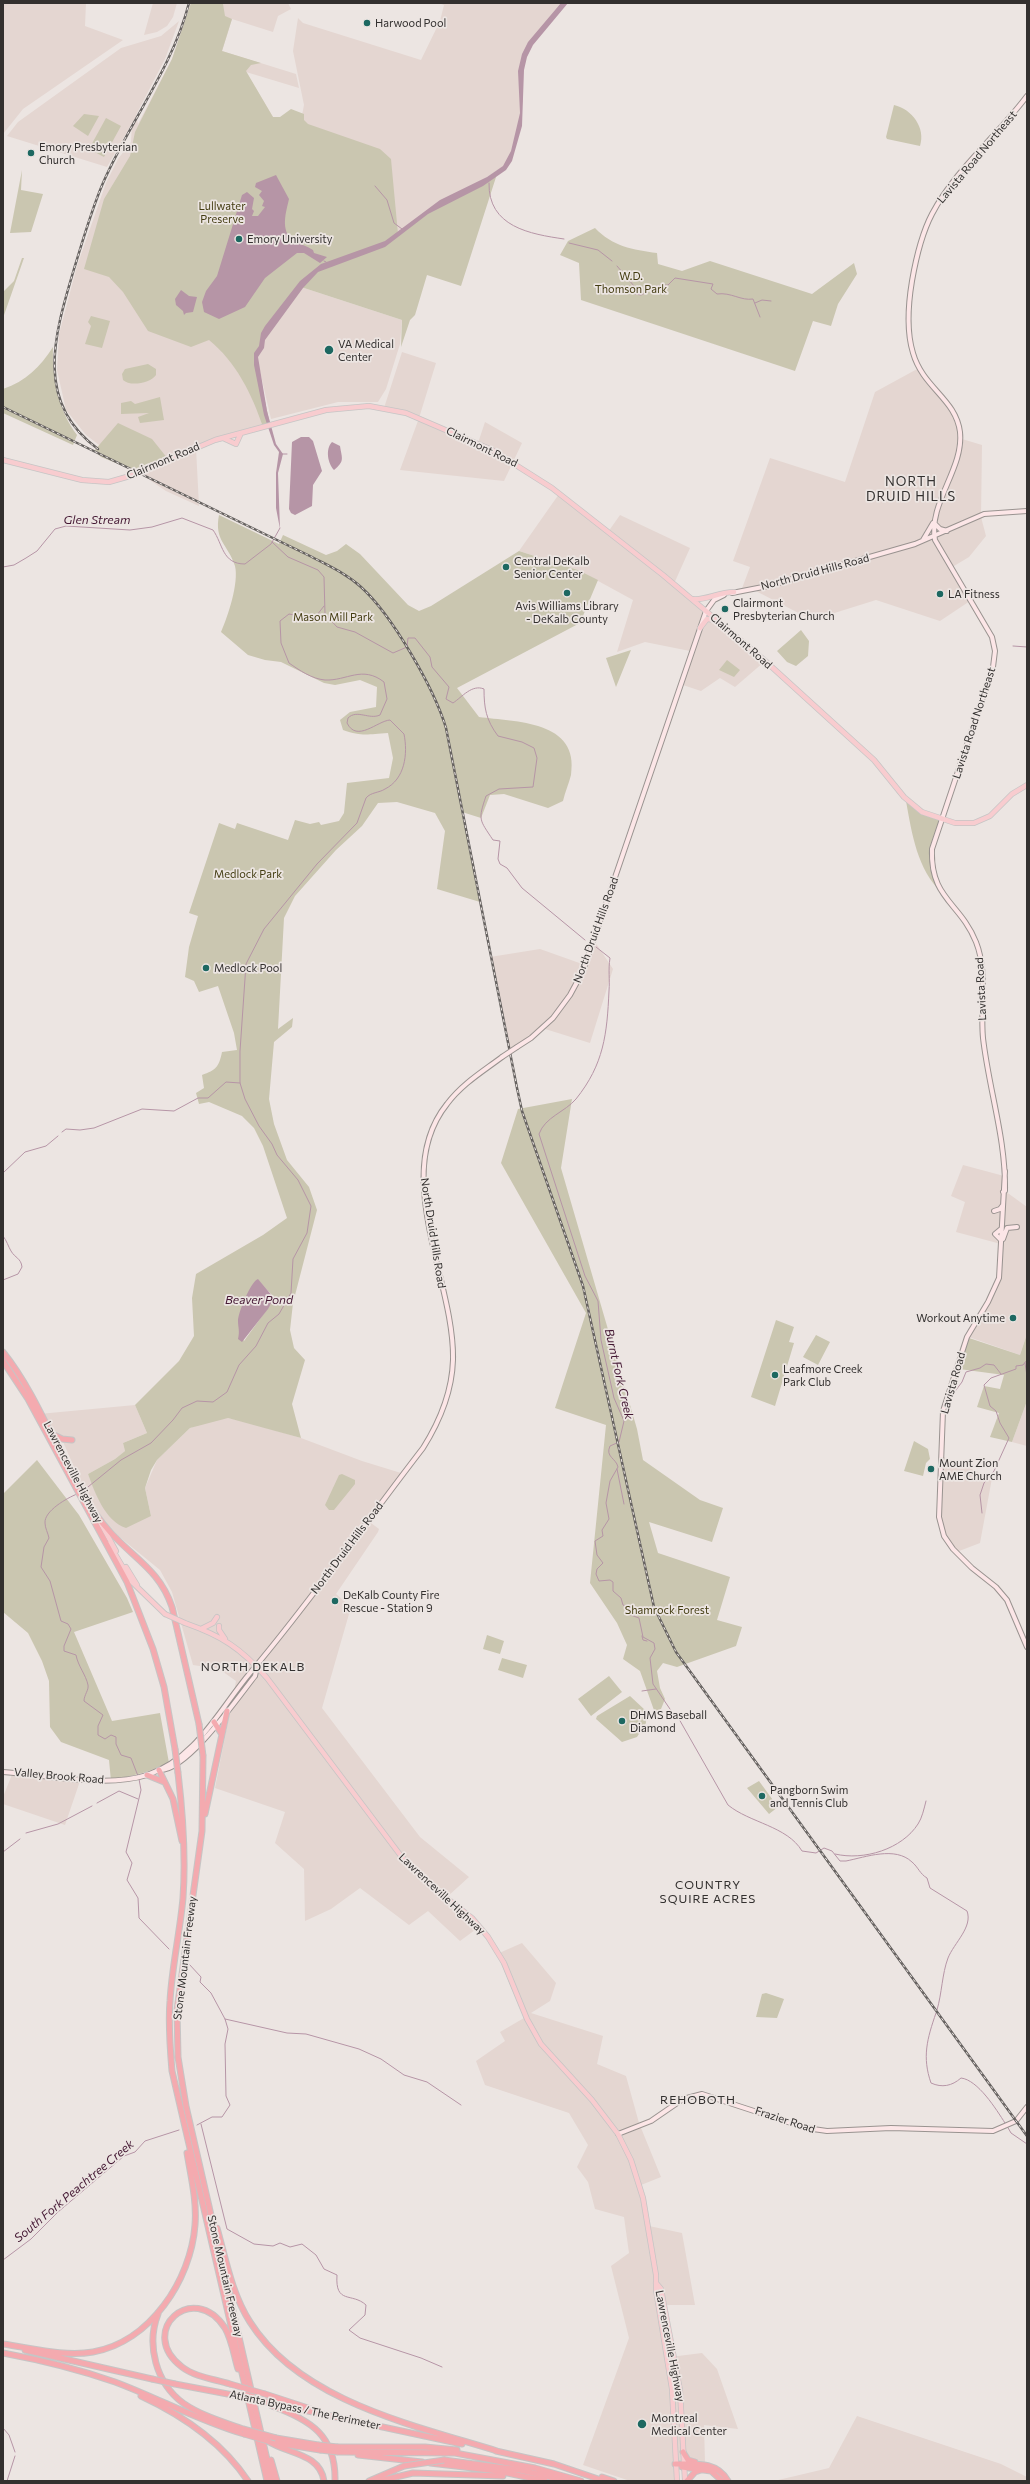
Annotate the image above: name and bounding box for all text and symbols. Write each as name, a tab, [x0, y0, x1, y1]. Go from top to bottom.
place label: Harwood Pool	[375, 16, 446, 30]
marker: Harwood Pool	[362, 18, 372, 28]
street label: Lavista Road Northeast	[934, 108, 1020, 206]
place label: Emory Presbyterian Church	[39, 140, 137, 166]
marker: Emory Presbyterian Church	[26, 148, 36, 158]
park label: Lullwater Preserve	[198, 199, 246, 225]
place label: Emory University	[247, 232, 333, 246]
marker: Emory University	[234, 234, 244, 244]
park label: W.D. Thomson Park	[595, 269, 667, 295]
place label: VA Medical Center	[338, 337, 394, 363]
marker: VA Medical Center	[323, 344, 335, 356]
street label: Clairmont Road	[444, 424, 520, 470]
street label: Clairmont Road	[124, 440, 202, 482]
district label: NORTH DRUID HILLS	[866, 474, 956, 505]
water label: Glen Stream	[64, 513, 130, 527]
street label: North Druid Hills Road	[759, 551, 871, 593]
place label: Central DeKalb Senior Center	[514, 554, 589, 580]
marker: Central DeKalb Senior Center	[501, 562, 511, 572]
place label: LA Fitness	[948, 587, 1000, 601]
marker: Avis Williams Library - DeKalb County	[562, 588, 572, 598]
marker: LA Fitness	[935, 589, 945, 599]
place label: Clairmont Presbyterian Church	[733, 596, 835, 622]
place label: Avis Williams Library - DeKalb County	[515, 599, 619, 625]
marker: Clairmont Presbyterian Church	[720, 604, 730, 614]
park label: Mason Mill Park	[293, 610, 373, 624]
street label: Clairmont Road	[707, 610, 775, 672]
street label: Lavista Road Northeast	[950, 665, 998, 781]
park label: Medlock Park	[214, 867, 282, 881]
street label: North Druid Hills Road	[571, 875, 621, 985]
street label: Lavista Road	[973, 957, 989, 1021]
place label: Medlock Pool	[214, 961, 282, 975]
marker: Medlock Pool	[201, 963, 211, 973]
street label: North Druid Hills Road	[418, 1177, 448, 1289]
water label: Beaver Pond	[225, 1293, 293, 1307]
place label: Workout Anytime	[916, 1311, 1005, 1325]
marker: Workout Anytime	[1008, 1313, 1018, 1323]
water label: Burnt Fork Creek	[602, 1327, 636, 1421]
street label: Lavista Road	[938, 1351, 968, 1415]
place label: Leafmore Creek Park Club	[783, 1362, 863, 1388]
marker: Leafmore Creek Park Club	[770, 1370, 780, 1380]
street label: Lawrenceville Highway	[41, 1419, 105, 1525]
place label: Mount Zion AME Church	[939, 1456, 1002, 1482]
marker: Mount Zion AME Church	[926, 1464, 936, 1474]
street label: North Druid Hills Road	[308, 1499, 386, 1597]
place label: DeKalb County Fire Rescue - Station 9	[343, 1588, 439, 1614]
marker: DeKalb County Fire Rescue - Station 9	[330, 1596, 340, 1606]
park label: Shamrock Forest	[625, 1603, 709, 1617]
district label: NORTH DEKALB	[201, 1660, 305, 1674]
place label: DHMS Baseball Diamond	[630, 1708, 707, 1734]
marker: DHMS Baseball Diamond	[617, 1716, 627, 1726]
street label: Valley Brook Road	[14, 1766, 104, 1786]
place label: Pangborn Swim and Tennis Club	[770, 1783, 848, 1809]
marker: Pangborn Swim and Tennis Club	[757, 1791, 767, 1801]
street label: Lawrenceville Highway	[396, 1851, 488, 1937]
district label: COUNTRY SQUIRE ACRES	[660, 1878, 756, 1906]
street label: Stone Mountain Freeway	[171, 1895, 199, 2021]
district label: REHOBOTH	[660, 2093, 736, 2107]
street label: Frazier Road	[753, 2104, 817, 2136]
water label: South Fork Peachtree Creek	[11, 2137, 137, 2245]
street label: Stone Mountain Freeway	[205, 2214, 245, 2338]
street label: Lawrenceville Highway	[653, 2289, 687, 2403]
street label: Atlanta Bypass / The Perimeter	[228, 2388, 382, 2432]
place label: Montreal Medical Center	[651, 2411, 727, 2437]
marker: Montreal Medical Center	[636, 2418, 648, 2430]

